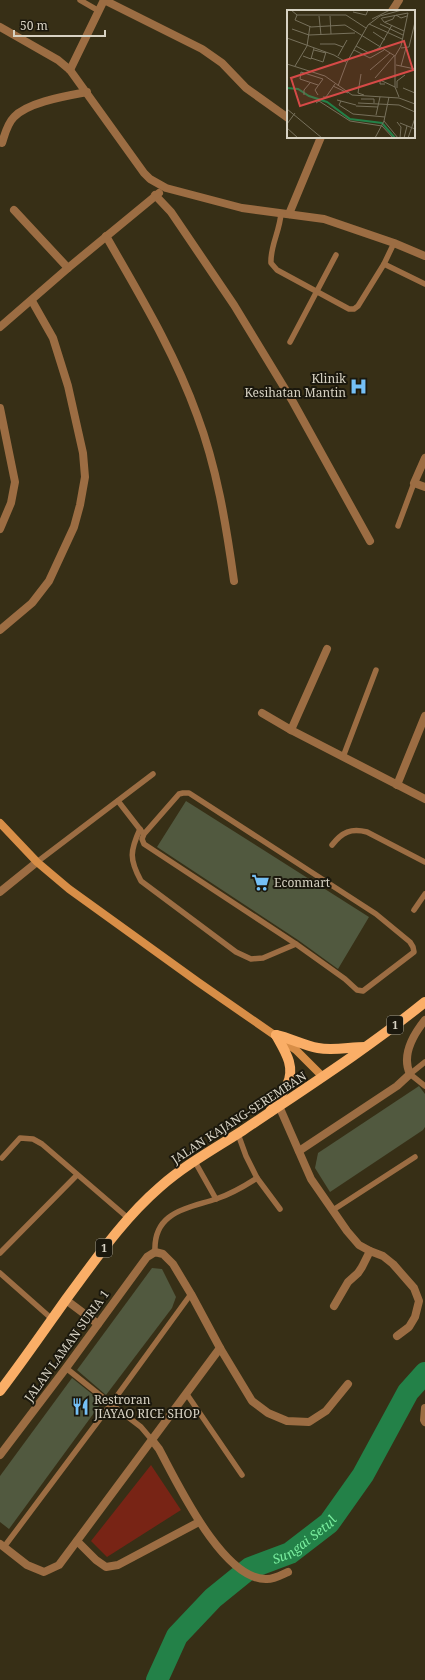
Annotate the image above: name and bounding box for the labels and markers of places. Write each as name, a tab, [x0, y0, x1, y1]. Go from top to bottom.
place label: Klinik Kesihatan Mantin	[244, 370, 347, 401]
hospital icon: Klinik Kesihatan Mantin	[349, 376, 369, 396]
supermarket icon: Econmart	[251, 873, 271, 893]
place label: Econmart	[274, 874, 330, 891]
place label: Restroran JIAYAO RICE SHOP	[93, 1391, 200, 1422]
restaurant icon: Restroran JIAYAO RICE SHOP	[71, 1397, 91, 1417]

